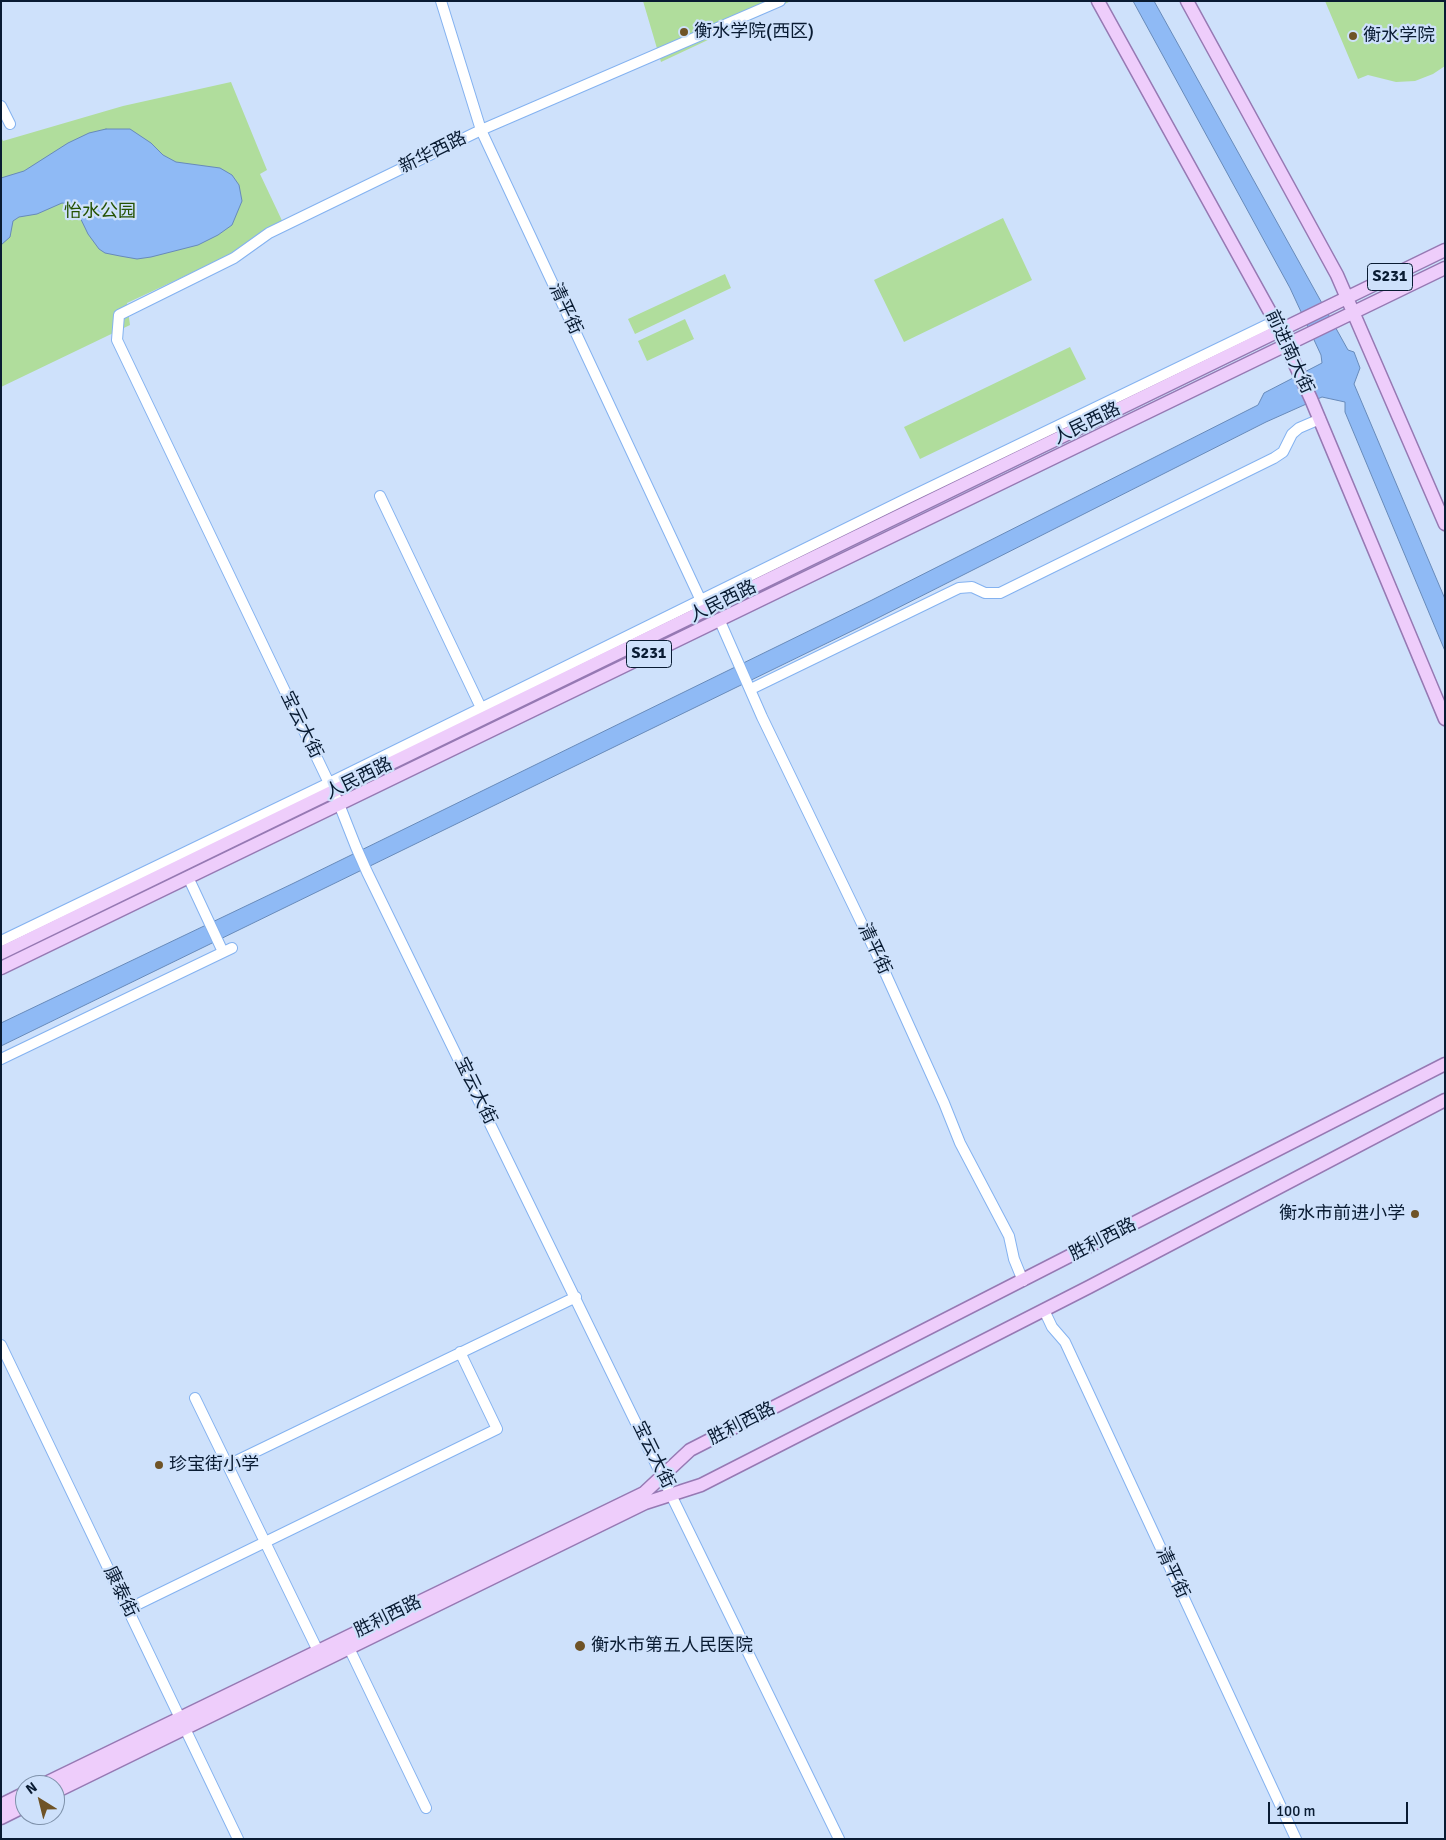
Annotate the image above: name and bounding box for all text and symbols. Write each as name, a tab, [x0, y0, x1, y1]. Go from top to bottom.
place label: 衡水学院(西区)	[694, 21, 814, 43]
place label: 衡水学院	[1363, 25, 1435, 47]
marker: 衡水学院(西区)	[678, 26, 690, 38]
marker: 衡水学院	[1347, 30, 1359, 42]
street label: 新华西路	[396, 128, 470, 178]
park label: 怡水公园	[64, 201, 136, 223]
road number: S231	[1368, 264, 1412, 290]
street label: 清平街	[544, 280, 586, 338]
street label: 前进南大街	[1260, 307, 1318, 397]
street label: 人民西路	[1050, 399, 1124, 449]
street label: 人民西路	[686, 577, 760, 627]
road number: S231	[626, 641, 672, 668]
street label: 宝云大街	[276, 688, 326, 762]
street label: 人民西路	[322, 754, 396, 804]
street label: 清平街	[853, 920, 895, 978]
street label: 宝云大街	[450, 1054, 500, 1128]
place label: 衡水市前进小学	[1279, 1203, 1405, 1225]
marker: 衡水市前进小学	[1409, 1208, 1421, 1220]
street label: 胜利西路	[1066, 1214, 1140, 1266]
street label: 胜利西路	[705, 1398, 779, 1450]
street label: 宝云大街	[628, 1418, 678, 1492]
place label: 珍宝街小学	[169, 1454, 259, 1476]
marker: 珍宝街小学	[153, 1459, 165, 1471]
street label: 清平街	[1151, 1544, 1193, 1602]
street label: 康泰街	[98, 1563, 142, 1621]
street label: 胜利西路	[351, 1592, 425, 1642]
place label: 衡水市第五人民医院	[591, 1635, 753, 1657]
marker: 衡水市第五人民医院	[573, 1639, 587, 1653]
north arrow	[15, 1775, 65, 1825]
text: N	[23, 1779, 40, 1798]
scale bar	[1271, 1792, 1411, 1824]
text: 100 m	[1276, 1802, 1316, 1820]

